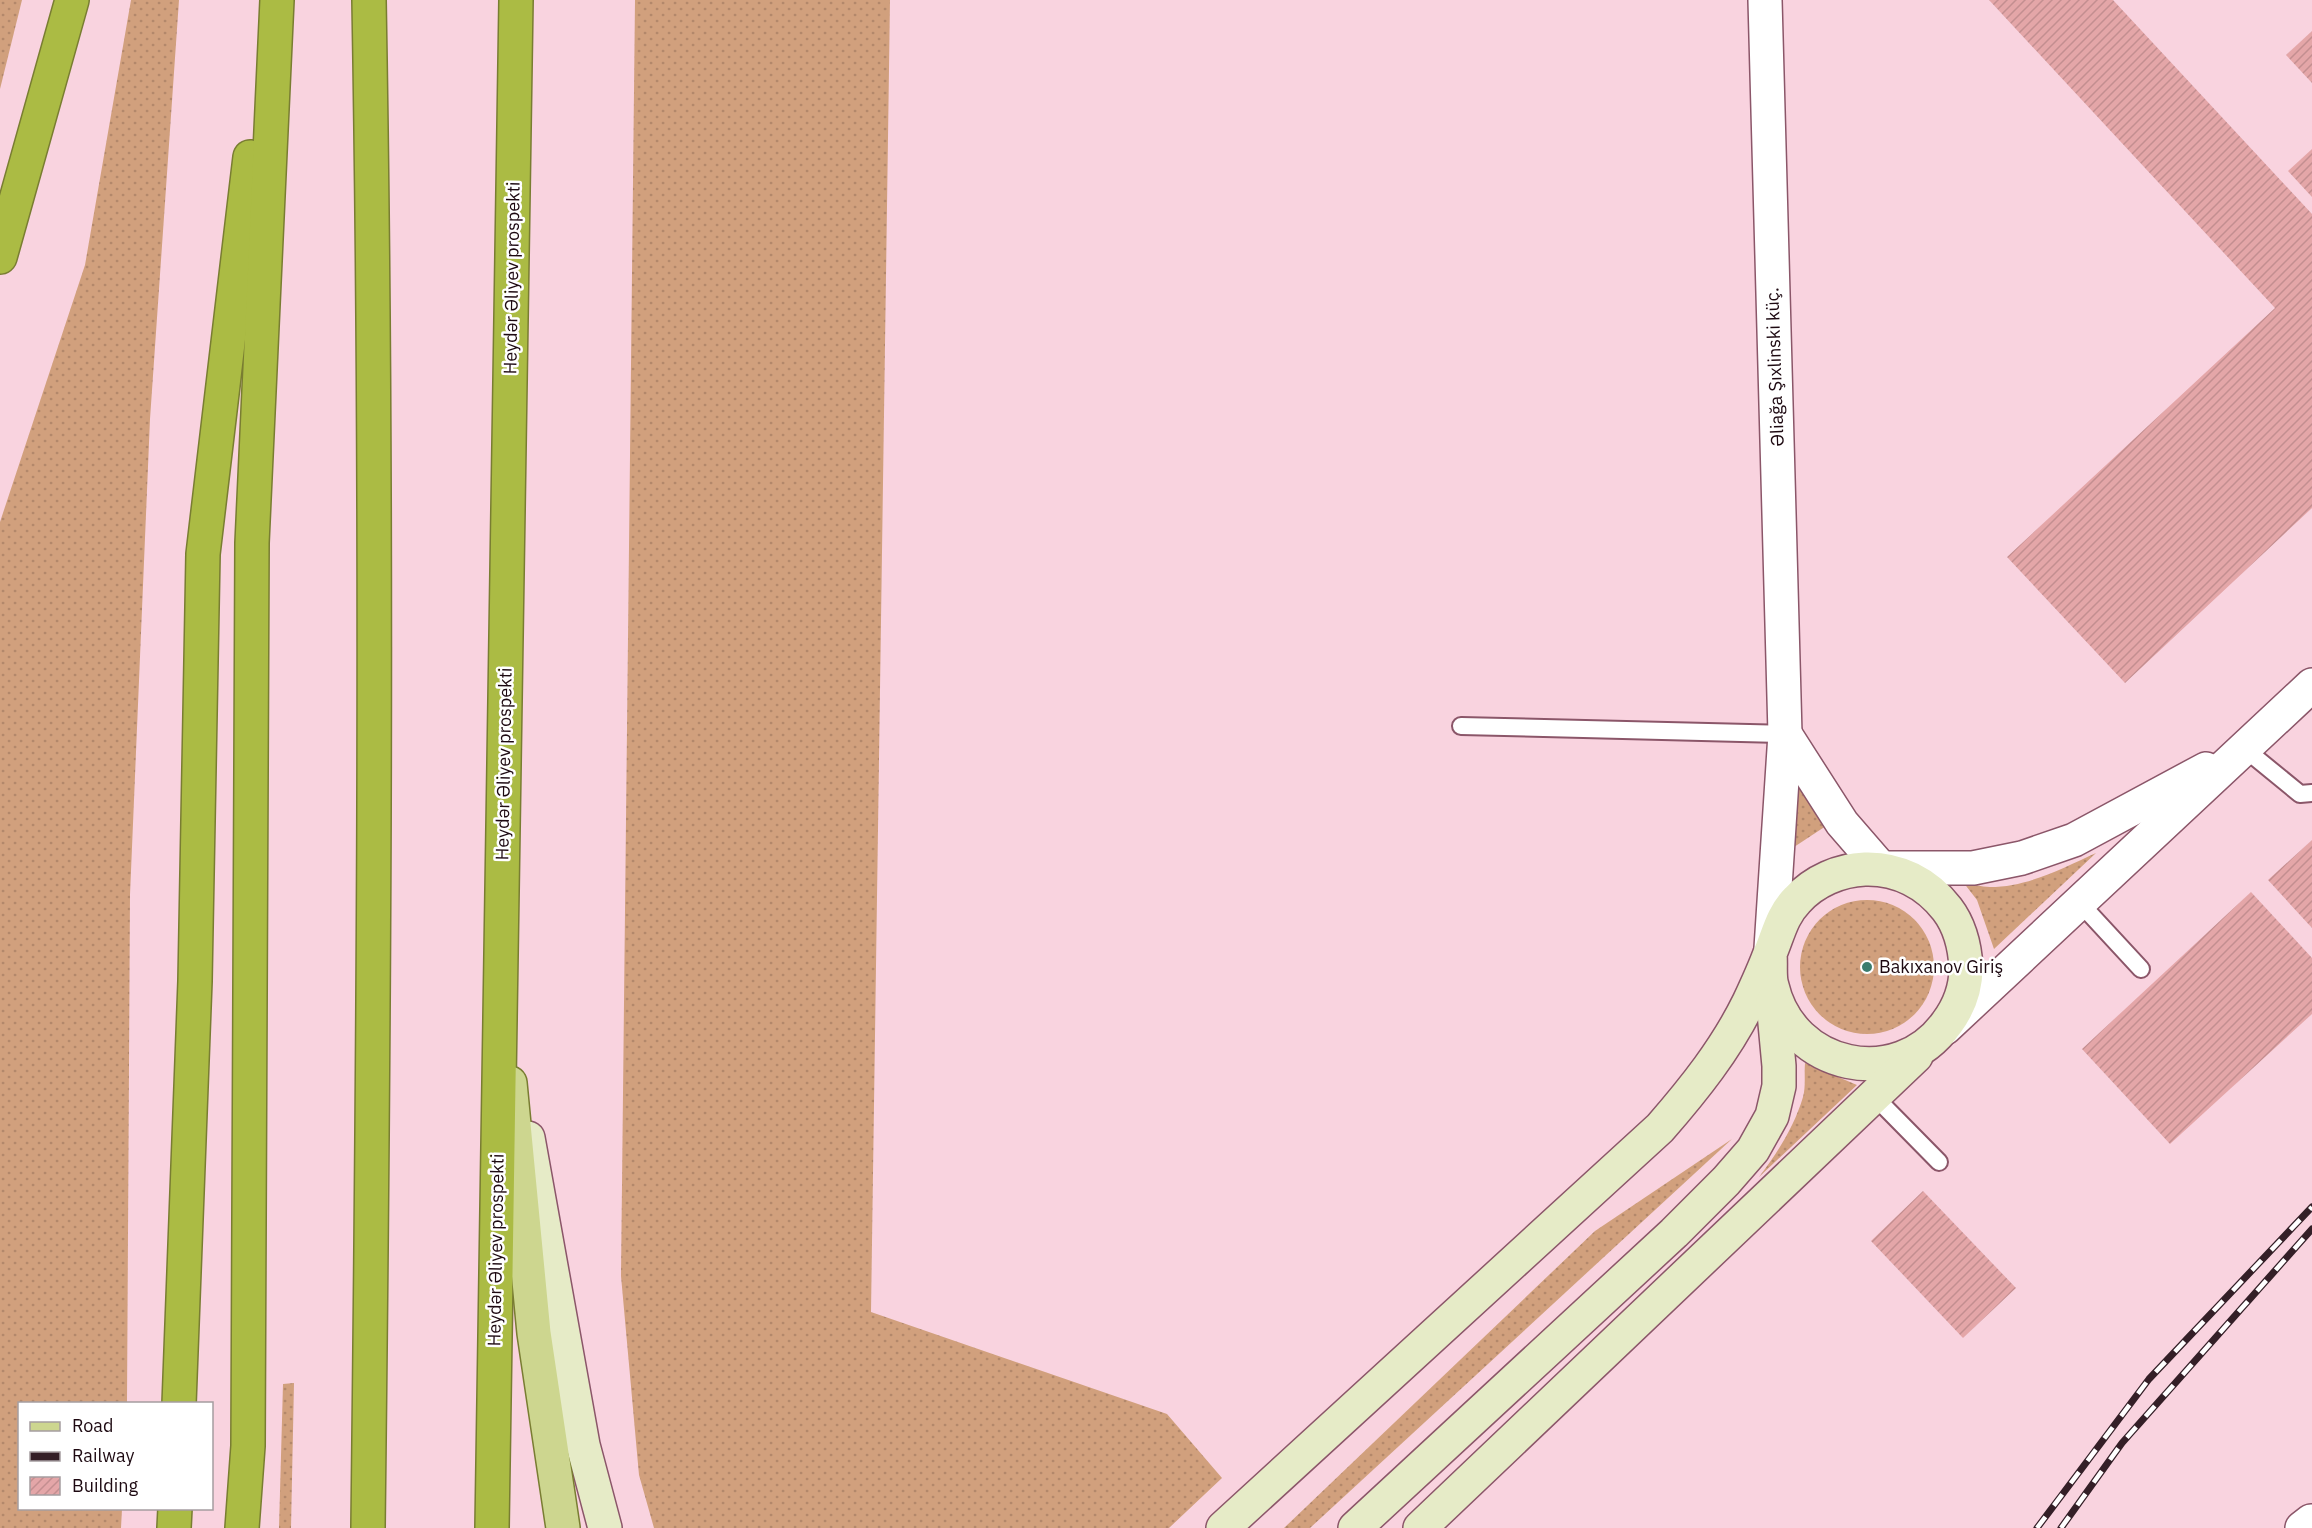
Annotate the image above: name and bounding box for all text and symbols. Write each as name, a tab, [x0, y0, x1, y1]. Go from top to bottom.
street label: Heydər Əliyev prospekti	[498, 181, 525, 375]
street label: Əliağa Şıxlinski küç.	[1760, 287, 1789, 447]
street label: Heydər Əliyev prospekti	[490, 667, 517, 861]
place label: Bakıxanov Giriş	[1879, 955, 2003, 978]
marker: Bakıxanov Giriş	[1860, 960, 1874, 974]
street label: Heydər Əliyev prospekti	[482, 1153, 509, 1347]
legend	[18, 1402, 213, 1510]
text: Road	[72, 1414, 113, 1437]
text: Railway	[72, 1444, 134, 1467]
text: Building	[72, 1474, 139, 1497]

